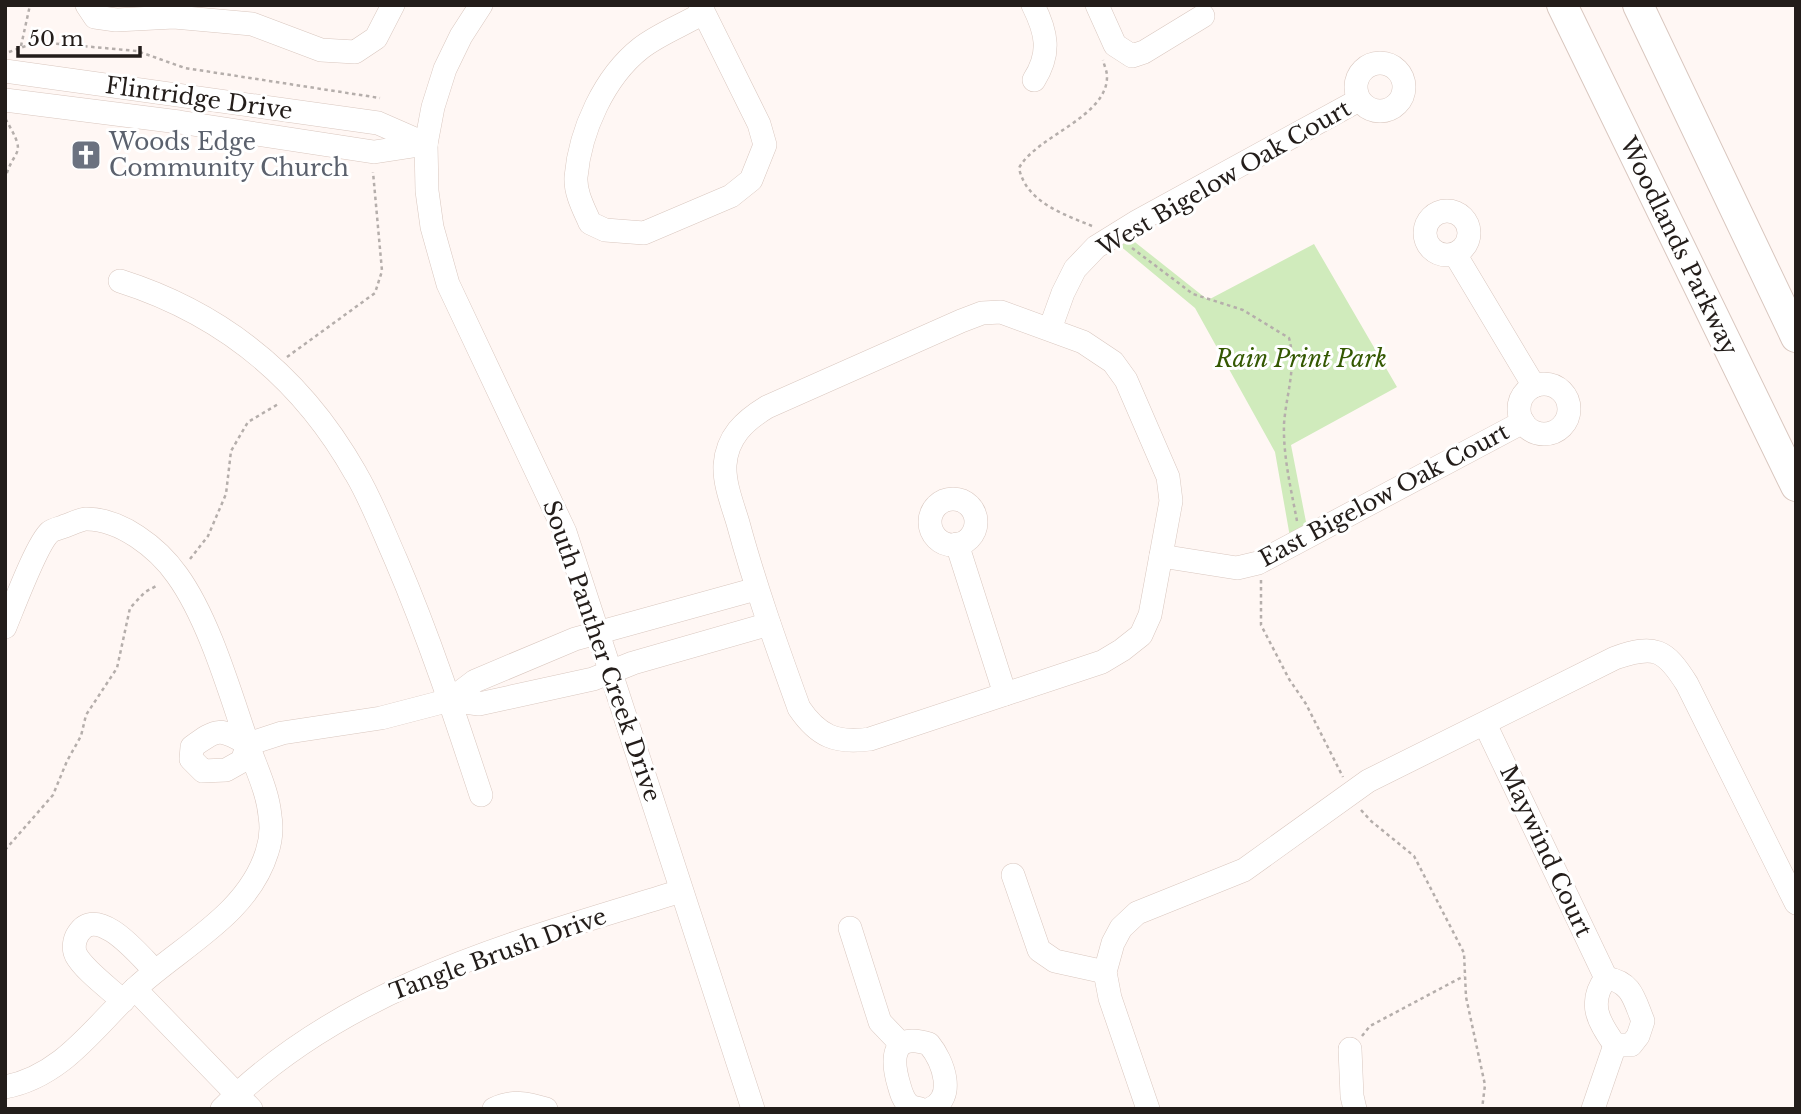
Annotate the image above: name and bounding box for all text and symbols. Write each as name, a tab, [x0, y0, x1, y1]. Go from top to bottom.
scale bar	[18, 14, 140, 58]
text: 50 m	[28, 26, 84, 52]
street label: Flintridge Drive	[104, 71, 294, 125]
street label: West Bigelow Oak Court	[1092, 94, 1356, 262]
place label: Woods Edge Community Church	[108, 128, 349, 182]
street label: Woodlands Parkway	[1614, 131, 1744, 360]
church icon: Woods Edge Community Church	[69, 138, 103, 172]
park label: Rain Print Park	[1214, 345, 1387, 373]
street label: East Bigelow Oak Court	[1254, 417, 1514, 573]
street label: South Panther Creek Drive	[537, 497, 667, 805]
street label: Maywind Court	[1494, 761, 1598, 941]
street label: Tangle Brush Drive	[386, 902, 610, 1006]

